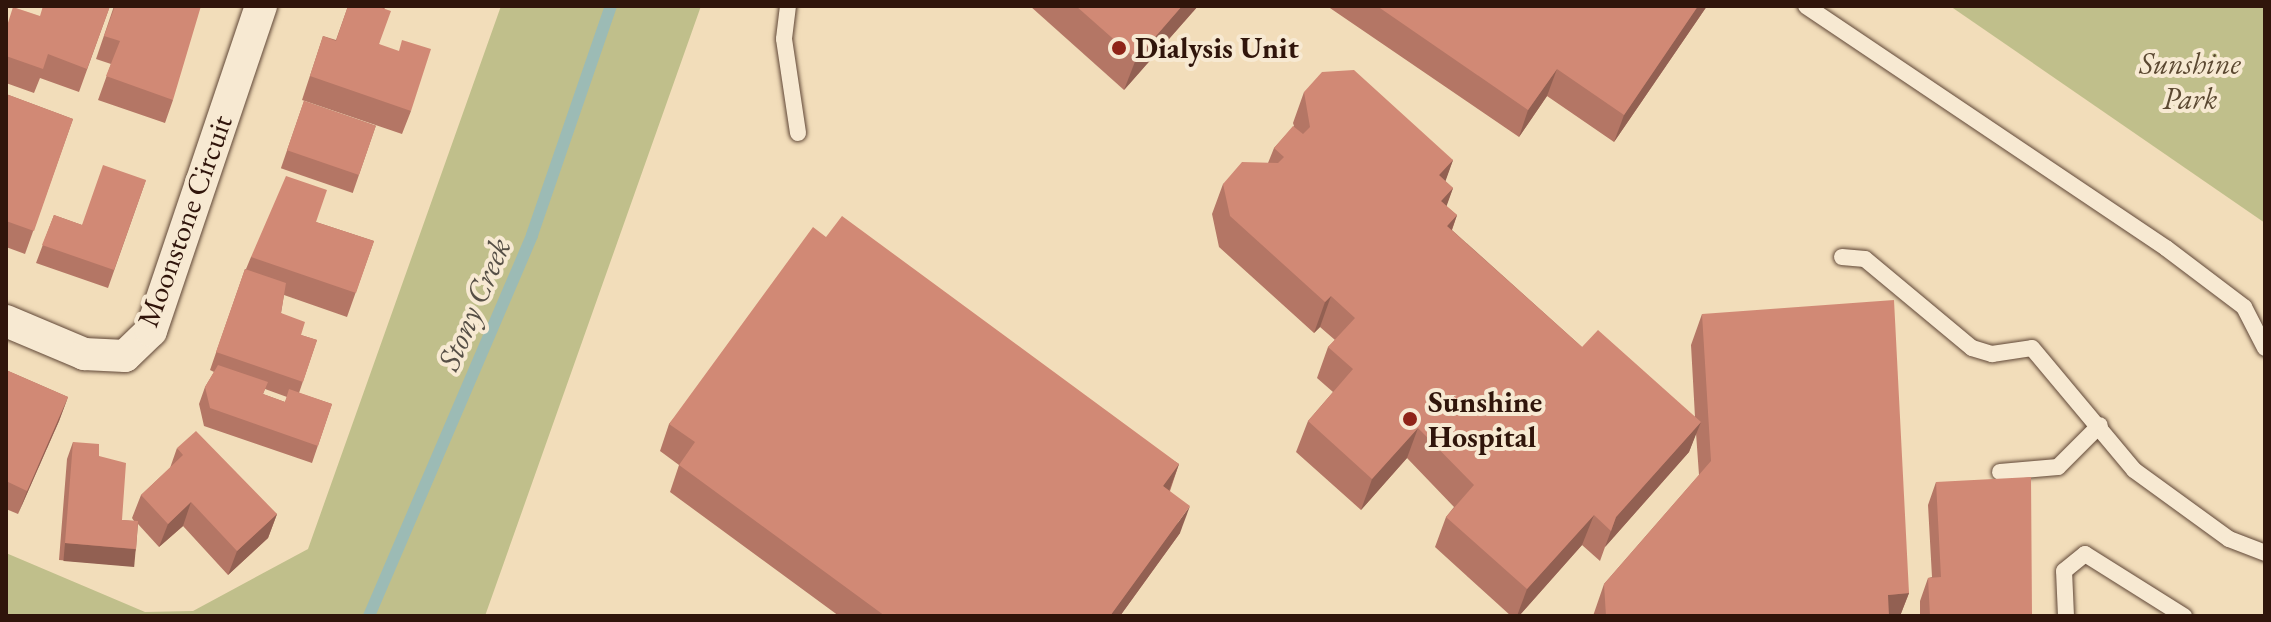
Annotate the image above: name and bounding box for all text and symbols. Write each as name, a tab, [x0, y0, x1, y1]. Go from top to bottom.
place label: Dialysis Unit	[1135, 30, 1299, 66]
marker: Dialysis Unit	[1110, 39, 1128, 57]
park label: Sunshine Park	[2139, 46, 2241, 116]
street label: Moonstone Circuit	[130, 110, 240, 332]
water label: Stony Creek	[429, 232, 519, 376]
place label: Sunshine Hospital	[1428, 384, 1542, 454]
marker: Sunshine Hospital	[1399, 408, 1421, 430]

